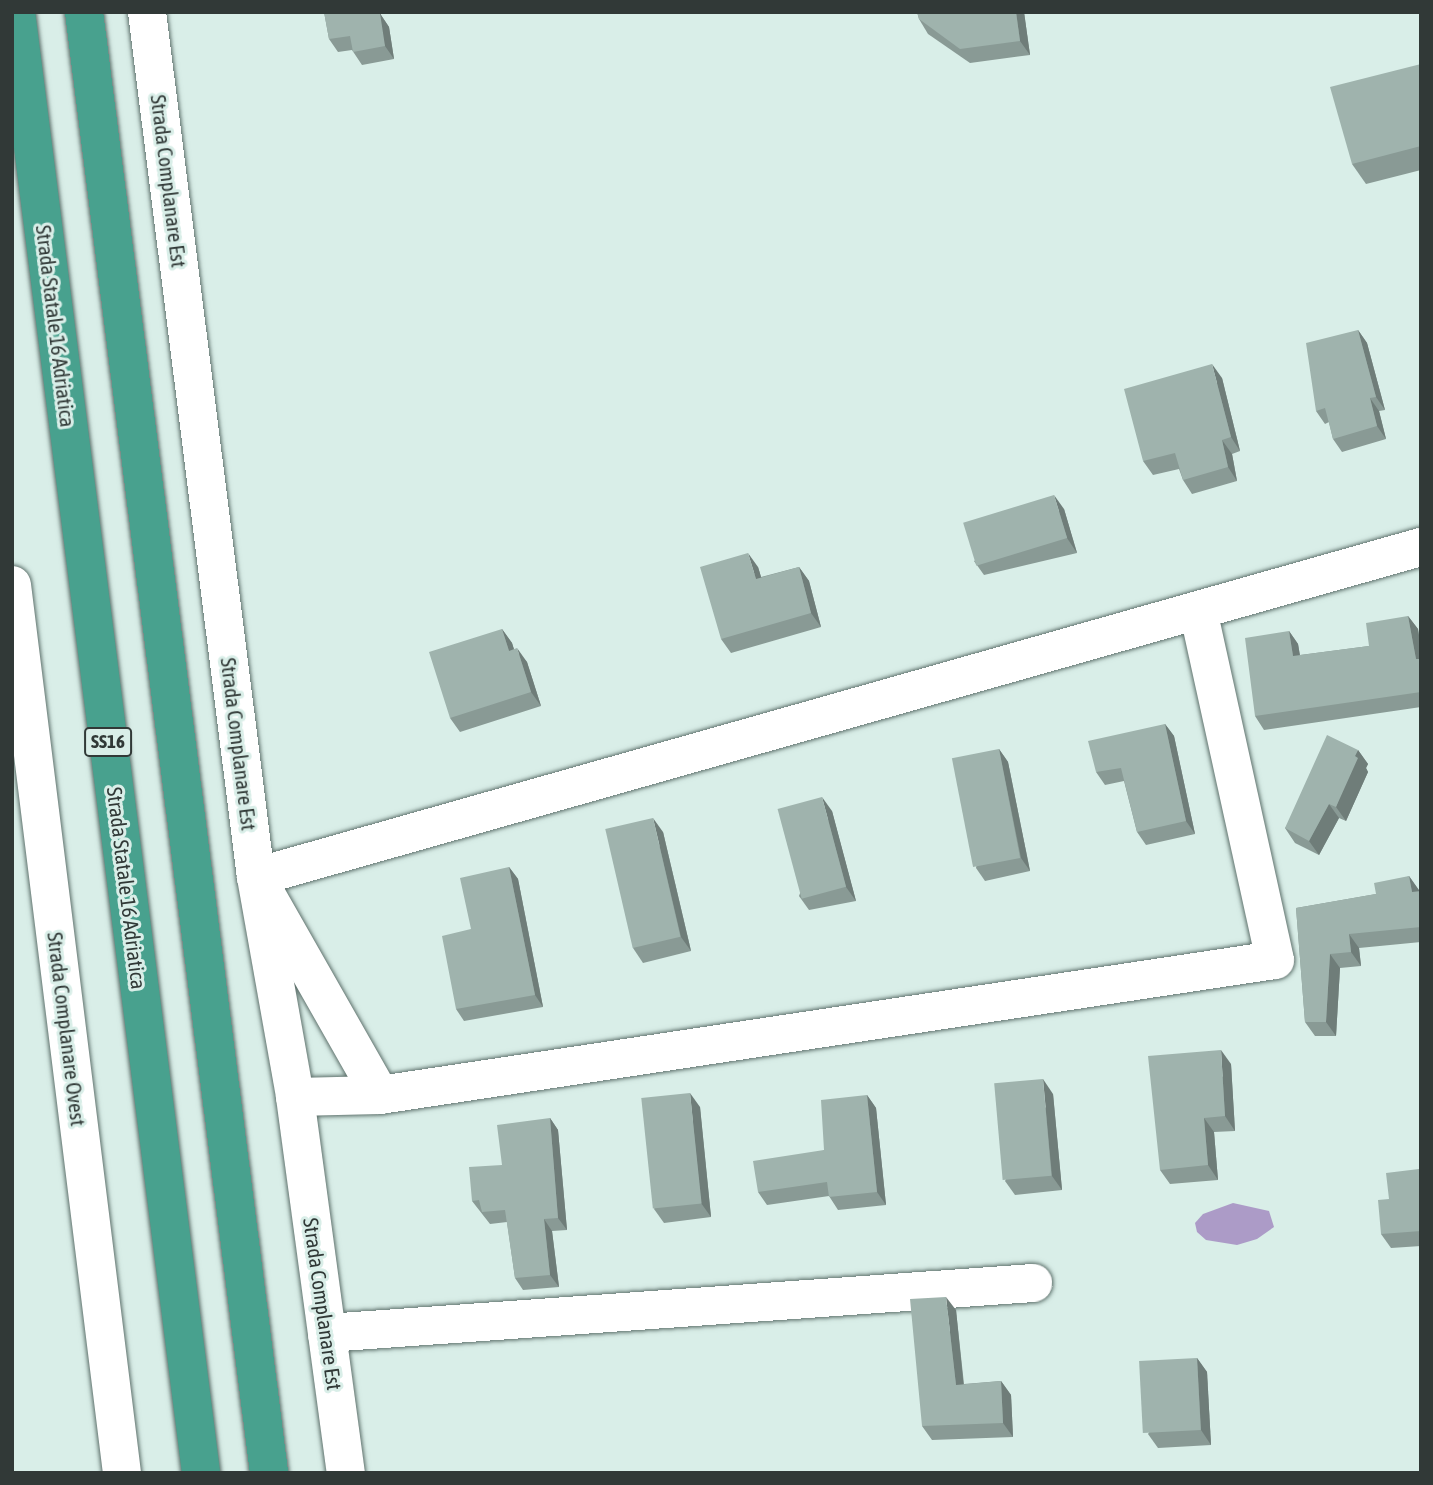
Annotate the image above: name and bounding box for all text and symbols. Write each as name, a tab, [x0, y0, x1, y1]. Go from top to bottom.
street label: Strada Complanare Est	[146, 93, 192, 269]
street label: Strada Statale 16 Adriatica	[31, 224, 81, 428]
street label: Strada Complanare Est	[216, 656, 262, 832]
road number: SS16	[84, 726, 132, 758]
street label: Strada Statale 16 Adriatica	[102, 786, 152, 990]
street label: Strada Complanare Ovest	[43, 931, 91, 1127]
street label: Strada Complanare Est	[298, 1216, 348, 1392]

